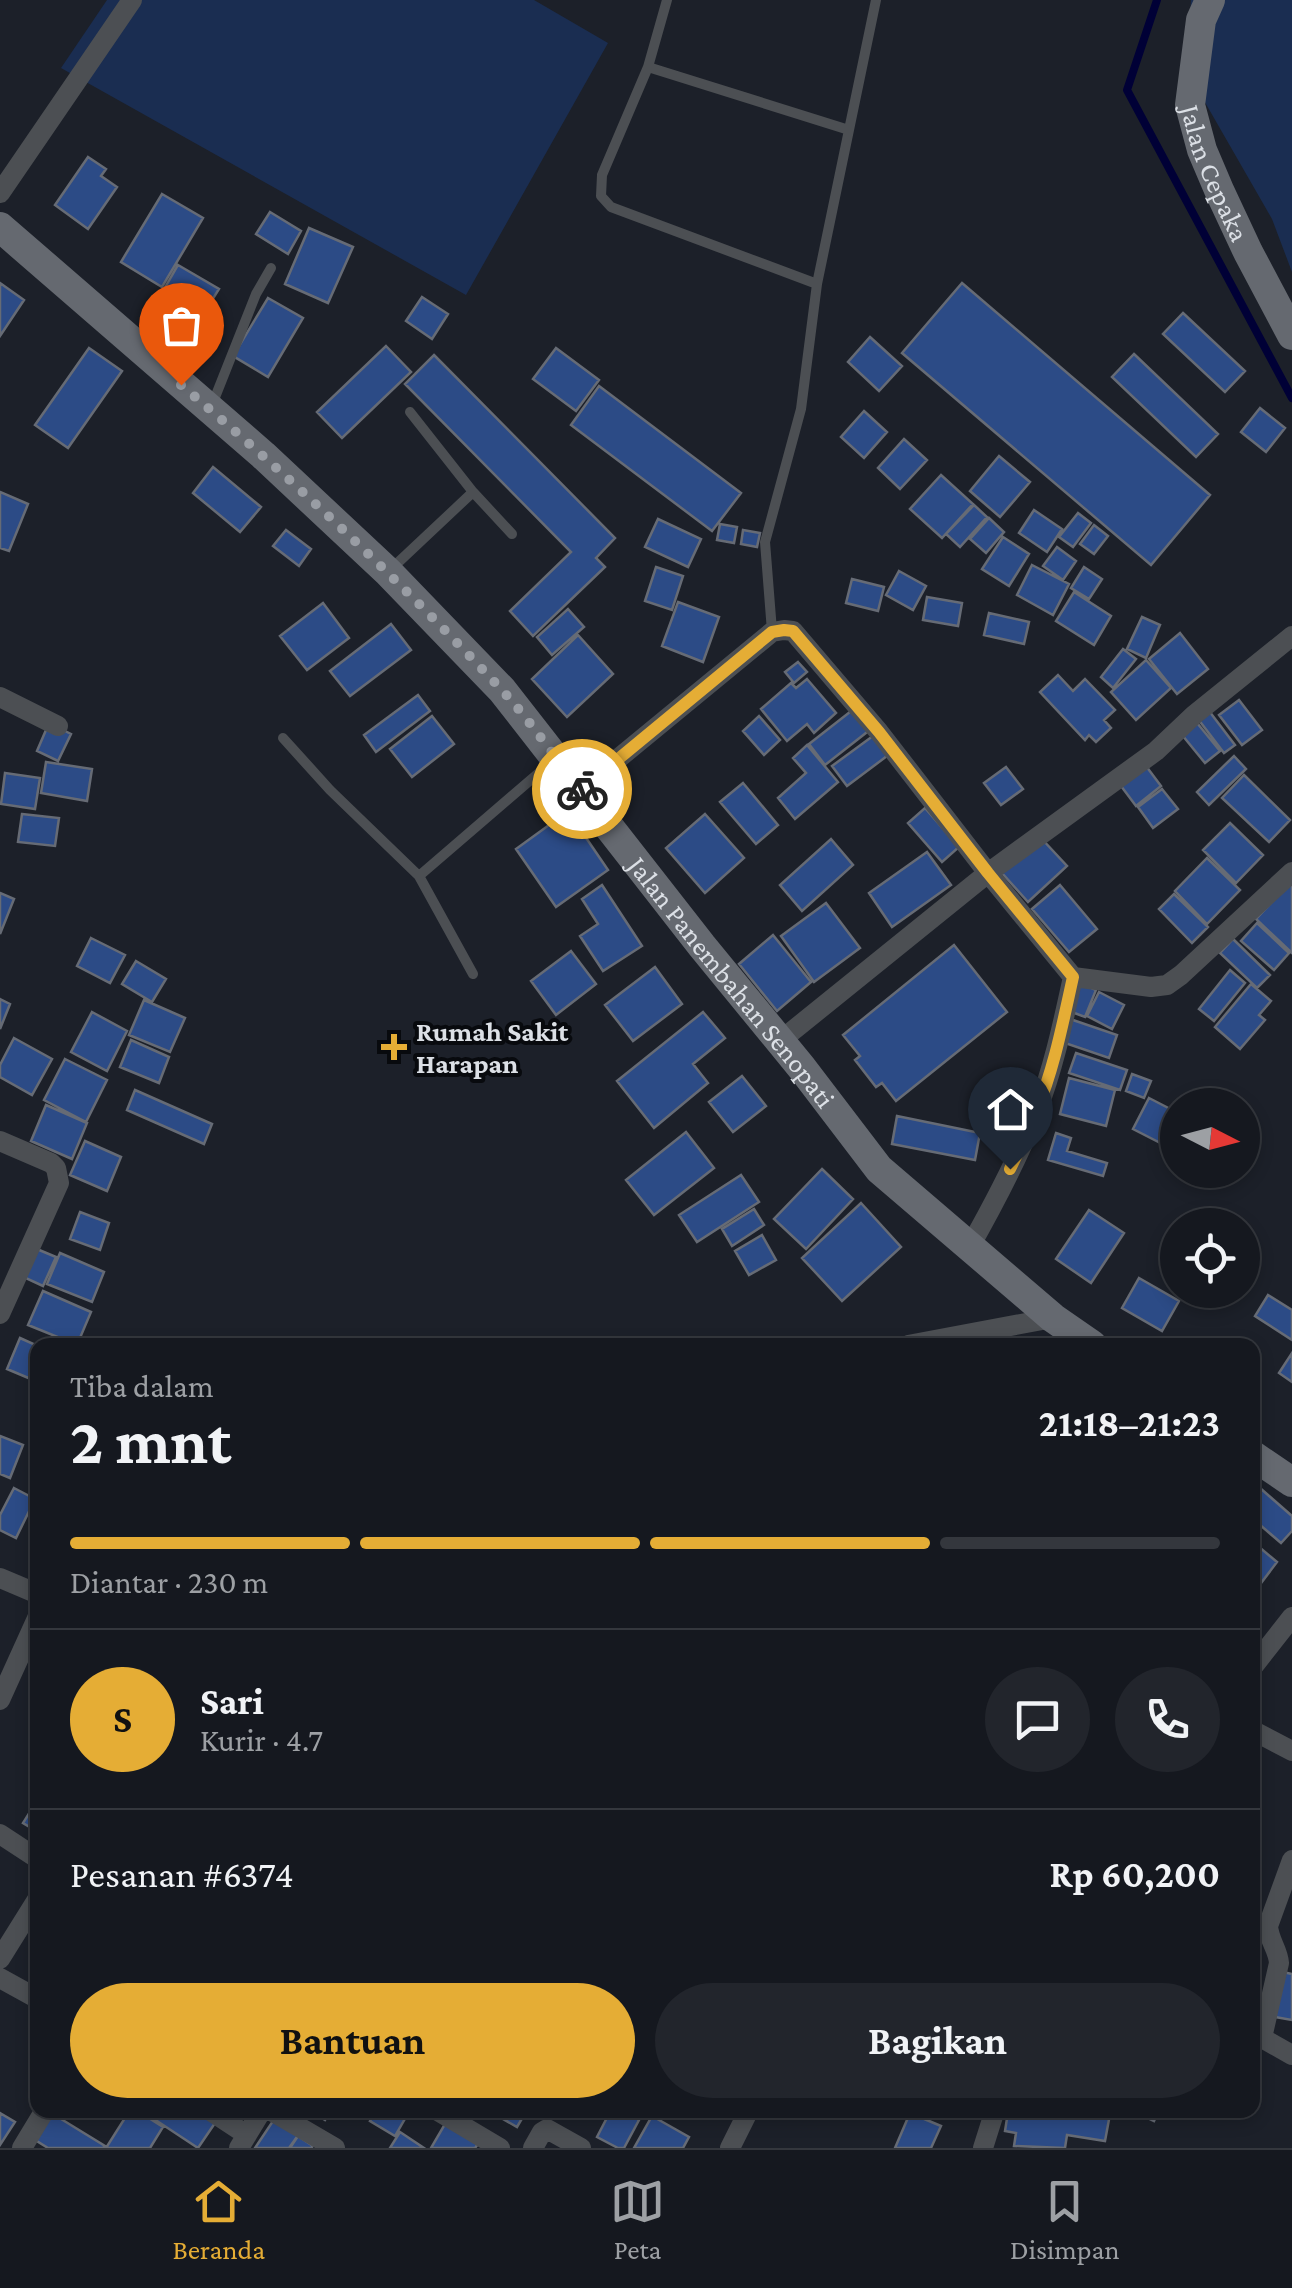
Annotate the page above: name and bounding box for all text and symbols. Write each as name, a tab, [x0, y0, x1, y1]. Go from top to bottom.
street label: Jalan Cepaka	[1174, 98, 1256, 246]
pin	[139, 283, 224, 386]
icon: bag	[154, 298, 209, 353]
courier	[532, 739, 632, 839]
icon: bike	[555, 762, 610, 817]
street label: Jalan Panembahan Senopati	[620, 848, 842, 1113]
place label: Rumah Sakit Harapan	[416, 1016, 569, 1079]
marker: Rumah Sakit Harapan	[381, 1034, 407, 1060]
pin	[968, 1067, 1053, 1170]
icon: home	[983, 1082, 1038, 1137]
north arrow	[1160, 1088, 1260, 1188]
map controls	[1160, 1088, 1260, 1308]
button: locate	[1160, 1208, 1260, 1308]
text: Tiba dalam	[70, 1368, 214, 1404]
text: 21:18–21:23	[1039, 1402, 1220, 1444]
text: 2 mnt	[70, 1405, 231, 1477]
text: Diantar · 230 m	[70, 1564, 268, 1600]
button: chat	[985, 1667, 1090, 1772]
button: phone	[1115, 1667, 1220, 1772]
text: Sari	[200, 1680, 264, 1722]
text: S	[113, 1698, 132, 1740]
text: Kurir · 4.7	[200, 1722, 323, 1758]
text: Pesanan #6374	[70, 1853, 294, 1895]
text: Rp 60,200	[1050, 1853, 1220, 1895]
button: Bantuan	[70, 1983, 635, 2098]
button: Bagikan	[655, 1983, 1220, 2098]
tab: Beranda	[172, 2174, 265, 2265]
tab: Peta	[610, 2174, 665, 2265]
tab: Disimpan	[1010, 2174, 1120, 2265]

